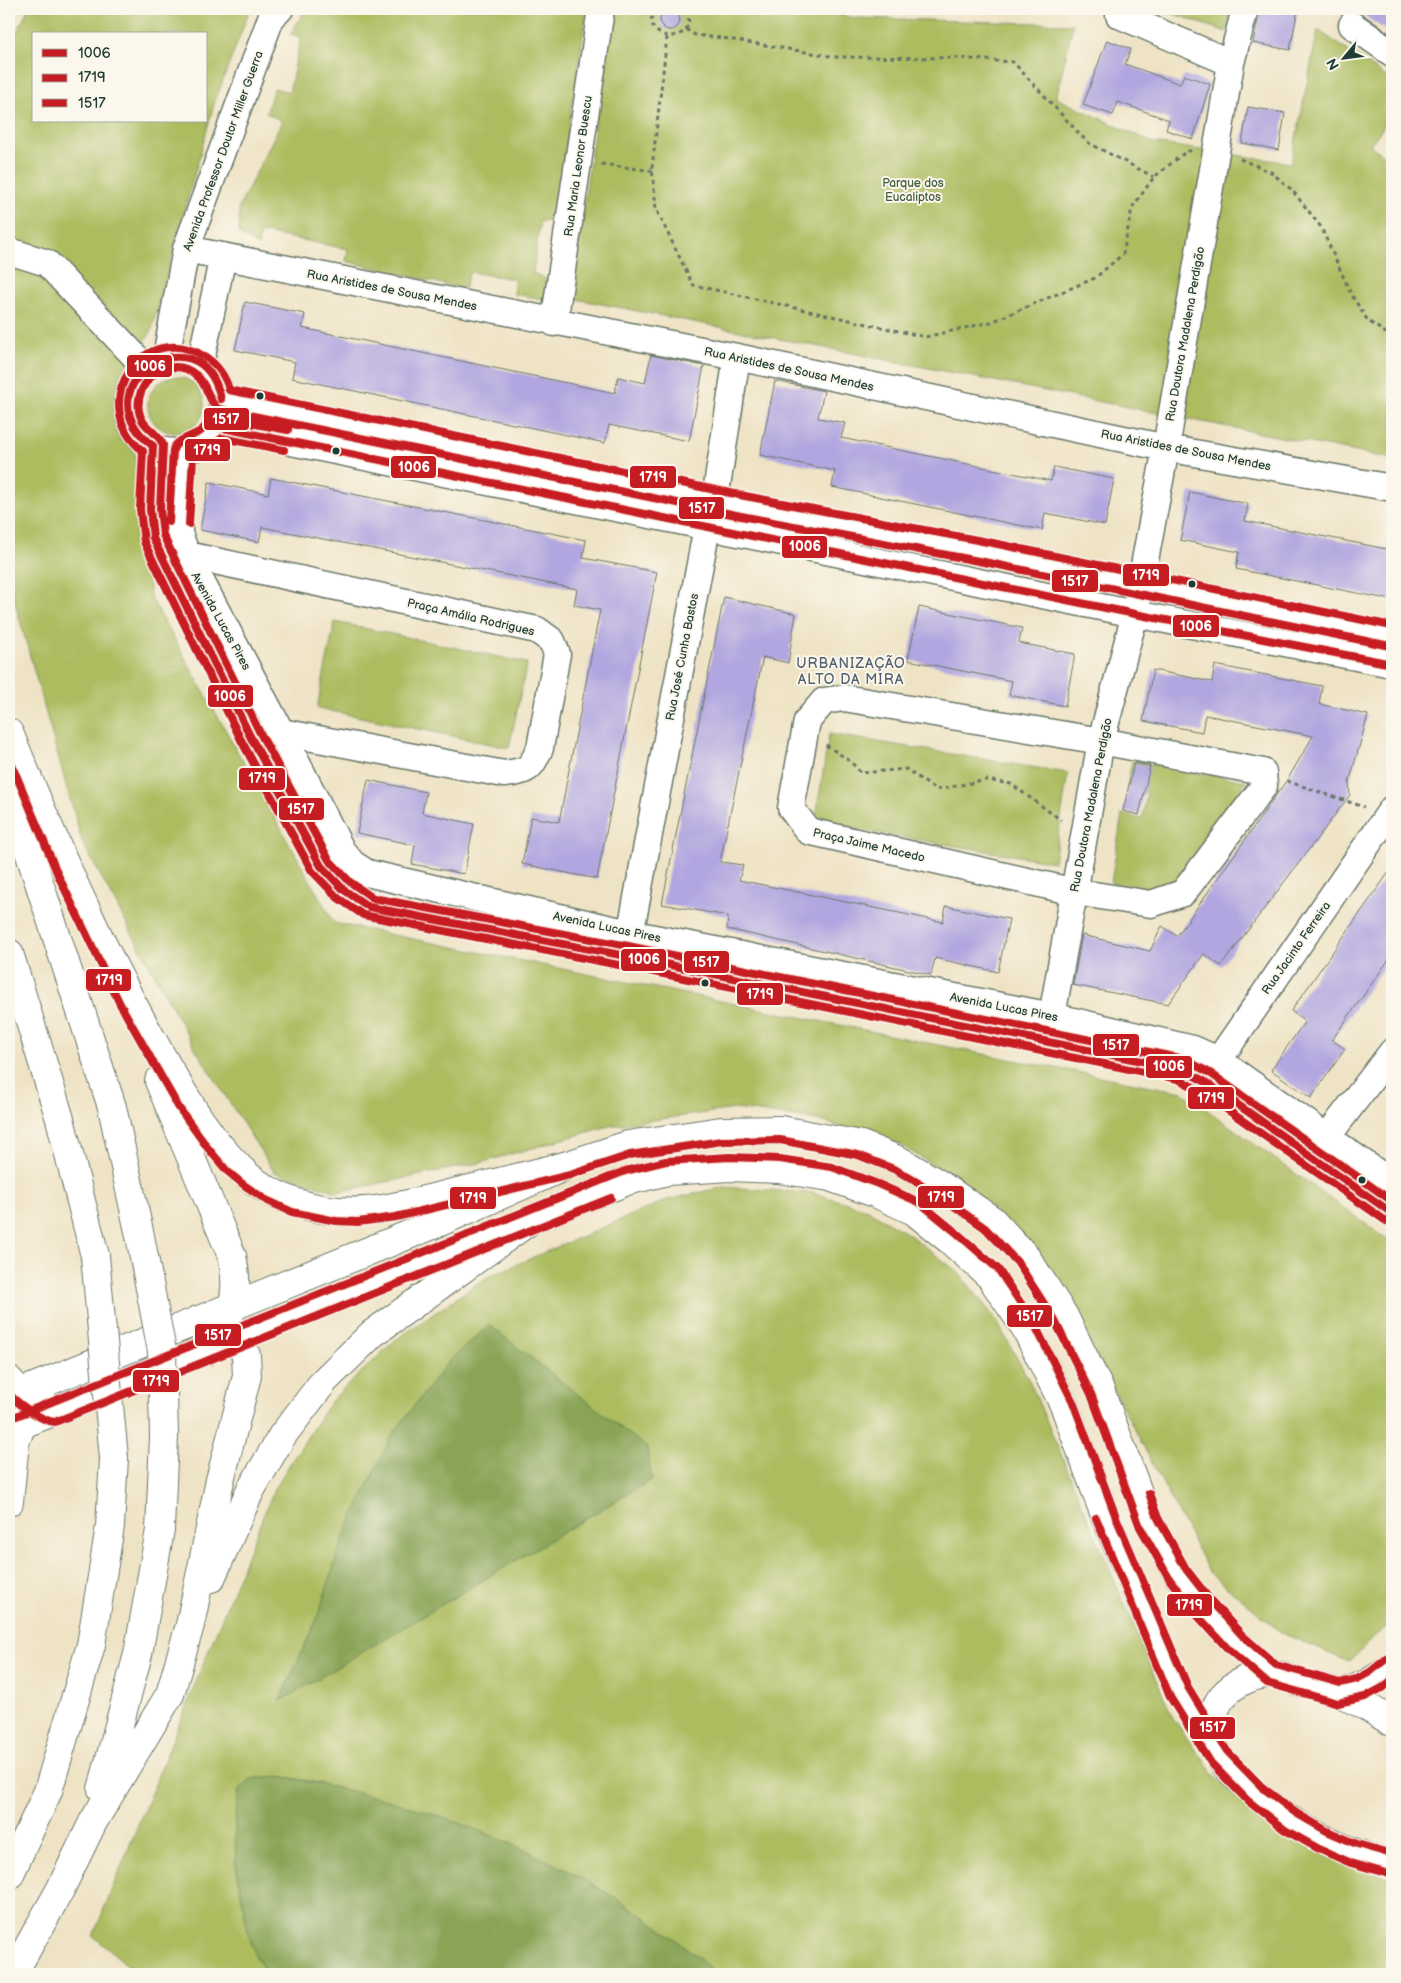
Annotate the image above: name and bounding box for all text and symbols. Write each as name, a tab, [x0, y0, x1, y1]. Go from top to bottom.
legend	[32, 32, 208, 122]
north arrow	[1318, 32, 1368, 82]
text: 1006	[78, 44, 111, 63]
street label: Avenida Professor Doutor Miller Guerra	[180, 49, 267, 253]
text: N	[1323, 55, 1343, 73]
text: 1719	[78, 68, 106, 87]
text: 1517	[78, 94, 106, 113]
street label: Rua Maria Leonor Buescu	[561, 95, 596, 238]
park label: Parque dos Eucaliptos	[882, 176, 944, 205]
street label: Rua Doutora Madalena Perdigão	[1163, 245, 1208, 423]
street label: Rua Aristides de Sousa Mendes	[306, 267, 478, 314]
street label: Rua Aristides de Sousa Mendes	[703, 344, 875, 395]
line badge: 1006	[126, 354, 173, 378]
text: 1006	[134, 358, 166, 375]
unlabelled marker	[255, 391, 265, 401]
line badge: 1517	[203, 407, 250, 431]
text: 1517	[212, 411, 240, 428]
street label: Rua Aristides de Sousa Mendes	[1100, 427, 1272, 474]
line badge: 1719	[184, 438, 231, 462]
text: 1719	[193, 442, 221, 459]
unlabelled marker	[331, 446, 341, 456]
line badge: 1006	[390, 455, 437, 479]
text: 1006	[398, 459, 430, 476]
line badge: 1719	[629, 465, 677, 489]
text: 1719	[639, 469, 667, 486]
line badge: 1517	[678, 496, 725, 520]
text: 1517	[688, 500, 716, 517]
line badge: 1006	[781, 535, 828, 559]
text: 1006	[789, 538, 821, 555]
line badge: 1719	[1122, 563, 1170, 587]
text: 1719	[1132, 567, 1160, 584]
line badge: 1517	[1051, 569, 1099, 593]
street label: Avenida Lucas Pires	[187, 570, 254, 673]
text: 1517	[1061, 573, 1089, 590]
unlabelled marker	[1187, 579, 1197, 589]
street label: Rua José Cunha Bastos	[663, 592, 702, 722]
street label: Praça Amália Rodrigues	[406, 596, 536, 639]
line badge: 1006	[1172, 614, 1220, 638]
text: 1006	[1180, 618, 1212, 635]
district label: URBANIZAÇÃO ALTO DA MIRA	[796, 654, 906, 688]
line badge: 1006	[207, 684, 254, 708]
text: 1006	[214, 688, 246, 705]
street label: Rua Doutora Madalena Perdigão	[1067, 716, 1116, 894]
line badge: 1719	[238, 767, 286, 791]
text: 1719	[248, 770, 276, 787]
line badge: 1517	[278, 797, 325, 821]
text: 1517	[287, 801, 315, 818]
street label: Praça Jaime Macedo	[811, 825, 927, 866]
street label: Rua Jacinto Ferreira	[1259, 899, 1334, 998]
street label: Avenida Lucas Pires	[552, 909, 662, 946]
line badge: 1006	[620, 948, 667, 972]
line badge: 1517	[683, 950, 730, 974]
text: 1006	[628, 951, 660, 968]
text: 1517	[692, 954, 720, 971]
line badge: 1719	[85, 968, 132, 992]
text: 1719	[95, 972, 123, 989]
unlabelled marker	[700, 978, 710, 988]
line badge: 1719	[736, 982, 784, 1006]
text: 1719	[746, 986, 774, 1003]
street label: Avenida Lucas Pires	[949, 990, 1059, 1025]
line badge: 1517	[1092, 1033, 1140, 1057]
text: 1517	[1102, 1037, 1130, 1054]
line badge: 1006	[1145, 1055, 1193, 1079]
text: 1006	[1153, 1058, 1185, 1075]
line badge: 1719	[1187, 1086, 1235, 1110]
text: 1719	[1197, 1090, 1225, 1107]
unlabelled marker	[1357, 1175, 1367, 1185]
line badge: 1719	[917, 1185, 965, 1209]
line badge: 1719	[449, 1186, 497, 1210]
text: 1719	[927, 1189, 955, 1206]
text: 1719	[459, 1190, 487, 1207]
line badge: 1517	[1006, 1304, 1053, 1328]
text: 1517	[1016, 1308, 1044, 1325]
line badge: 1517	[194, 1323, 242, 1347]
text: 1517	[204, 1327, 232, 1344]
line badge: 1719	[132, 1369, 180, 1393]
text: 1719	[142, 1373, 170, 1390]
line badge: 1719	[1166, 1593, 1213, 1617]
text: 1719	[1175, 1597, 1203, 1614]
line badge: 1517	[1189, 1716, 1236, 1740]
text: 1517	[1199, 1719, 1227, 1736]

